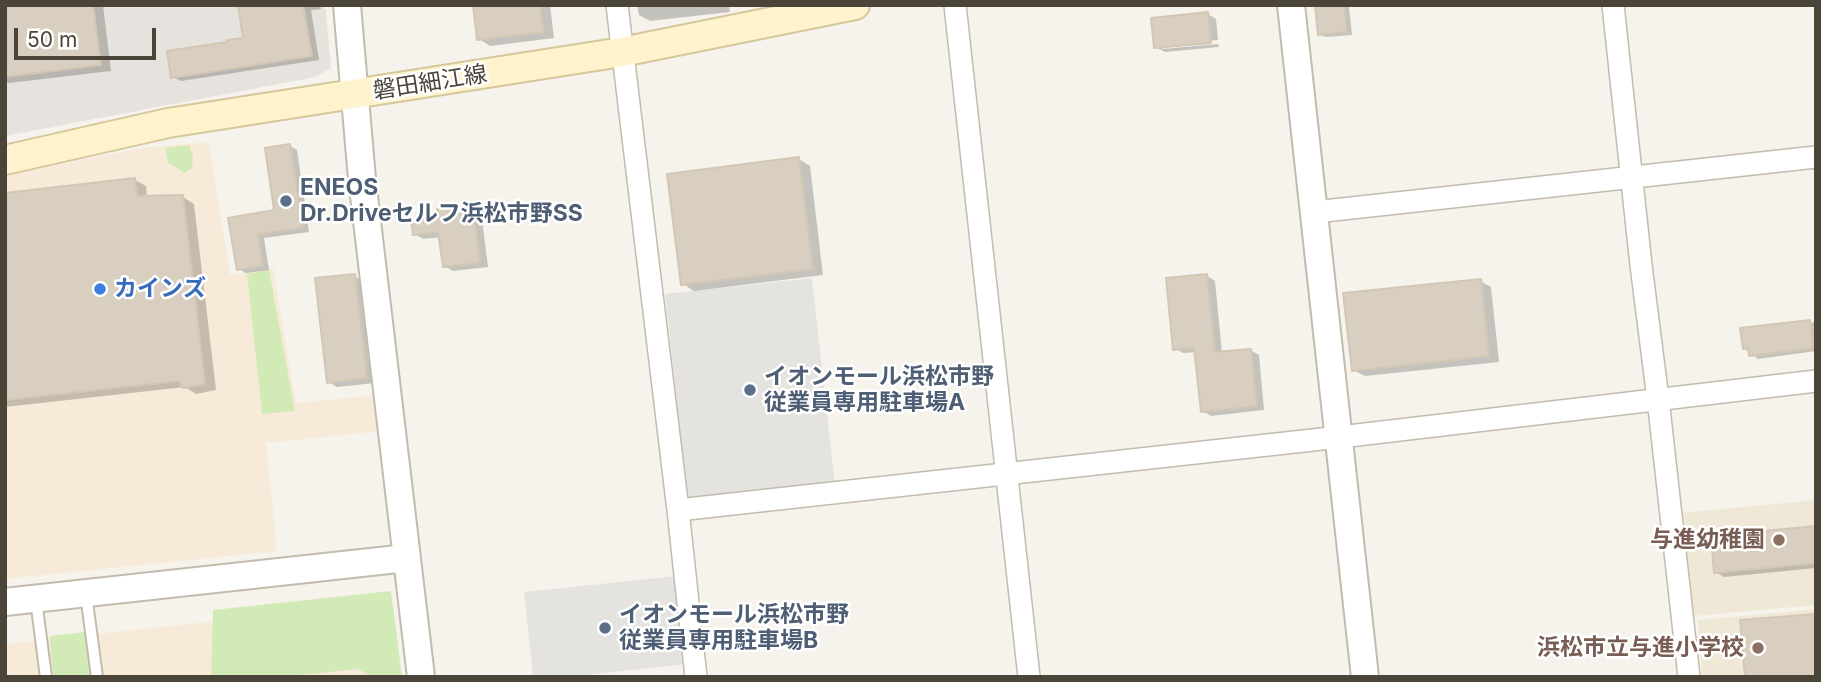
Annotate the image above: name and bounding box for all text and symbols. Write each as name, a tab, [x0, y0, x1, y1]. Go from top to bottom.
scale bar	[18, 14, 159, 58]
text: 50 m	[27, 27, 77, 52]
street label: 磐田細江線	[371, 60, 489, 106]
place label: ENEOS Dr.Driveセルフ浜松市野SS	[300, 174, 583, 228]
marker: ENEOS Dr.Driveセルフ浜松市野SS	[278, 193, 294, 209]
place label: カインズ	[114, 275, 206, 303]
marker: カインズ	[92, 281, 108, 297]
place label: イオンモール浜松市野 従業員専用駐車場A	[764, 363, 994, 417]
marker: イオンモール浜松市野 従業員専用駐車場A	[742, 382, 758, 398]
place label: 与進幼稚園	[1650, 526, 1765, 554]
marker: 与進幼稚園	[1771, 532, 1787, 548]
place label: イオンモール浜松市野 従業員専用駐車場B	[619, 601, 849, 655]
marker: イオンモール浜松市野 従業員専用駐車場B	[597, 620, 613, 636]
place label: 浜松市立与進小学校	[1537, 634, 1744, 662]
marker: 浜松市立与進小学校	[1750, 640, 1766, 656]

